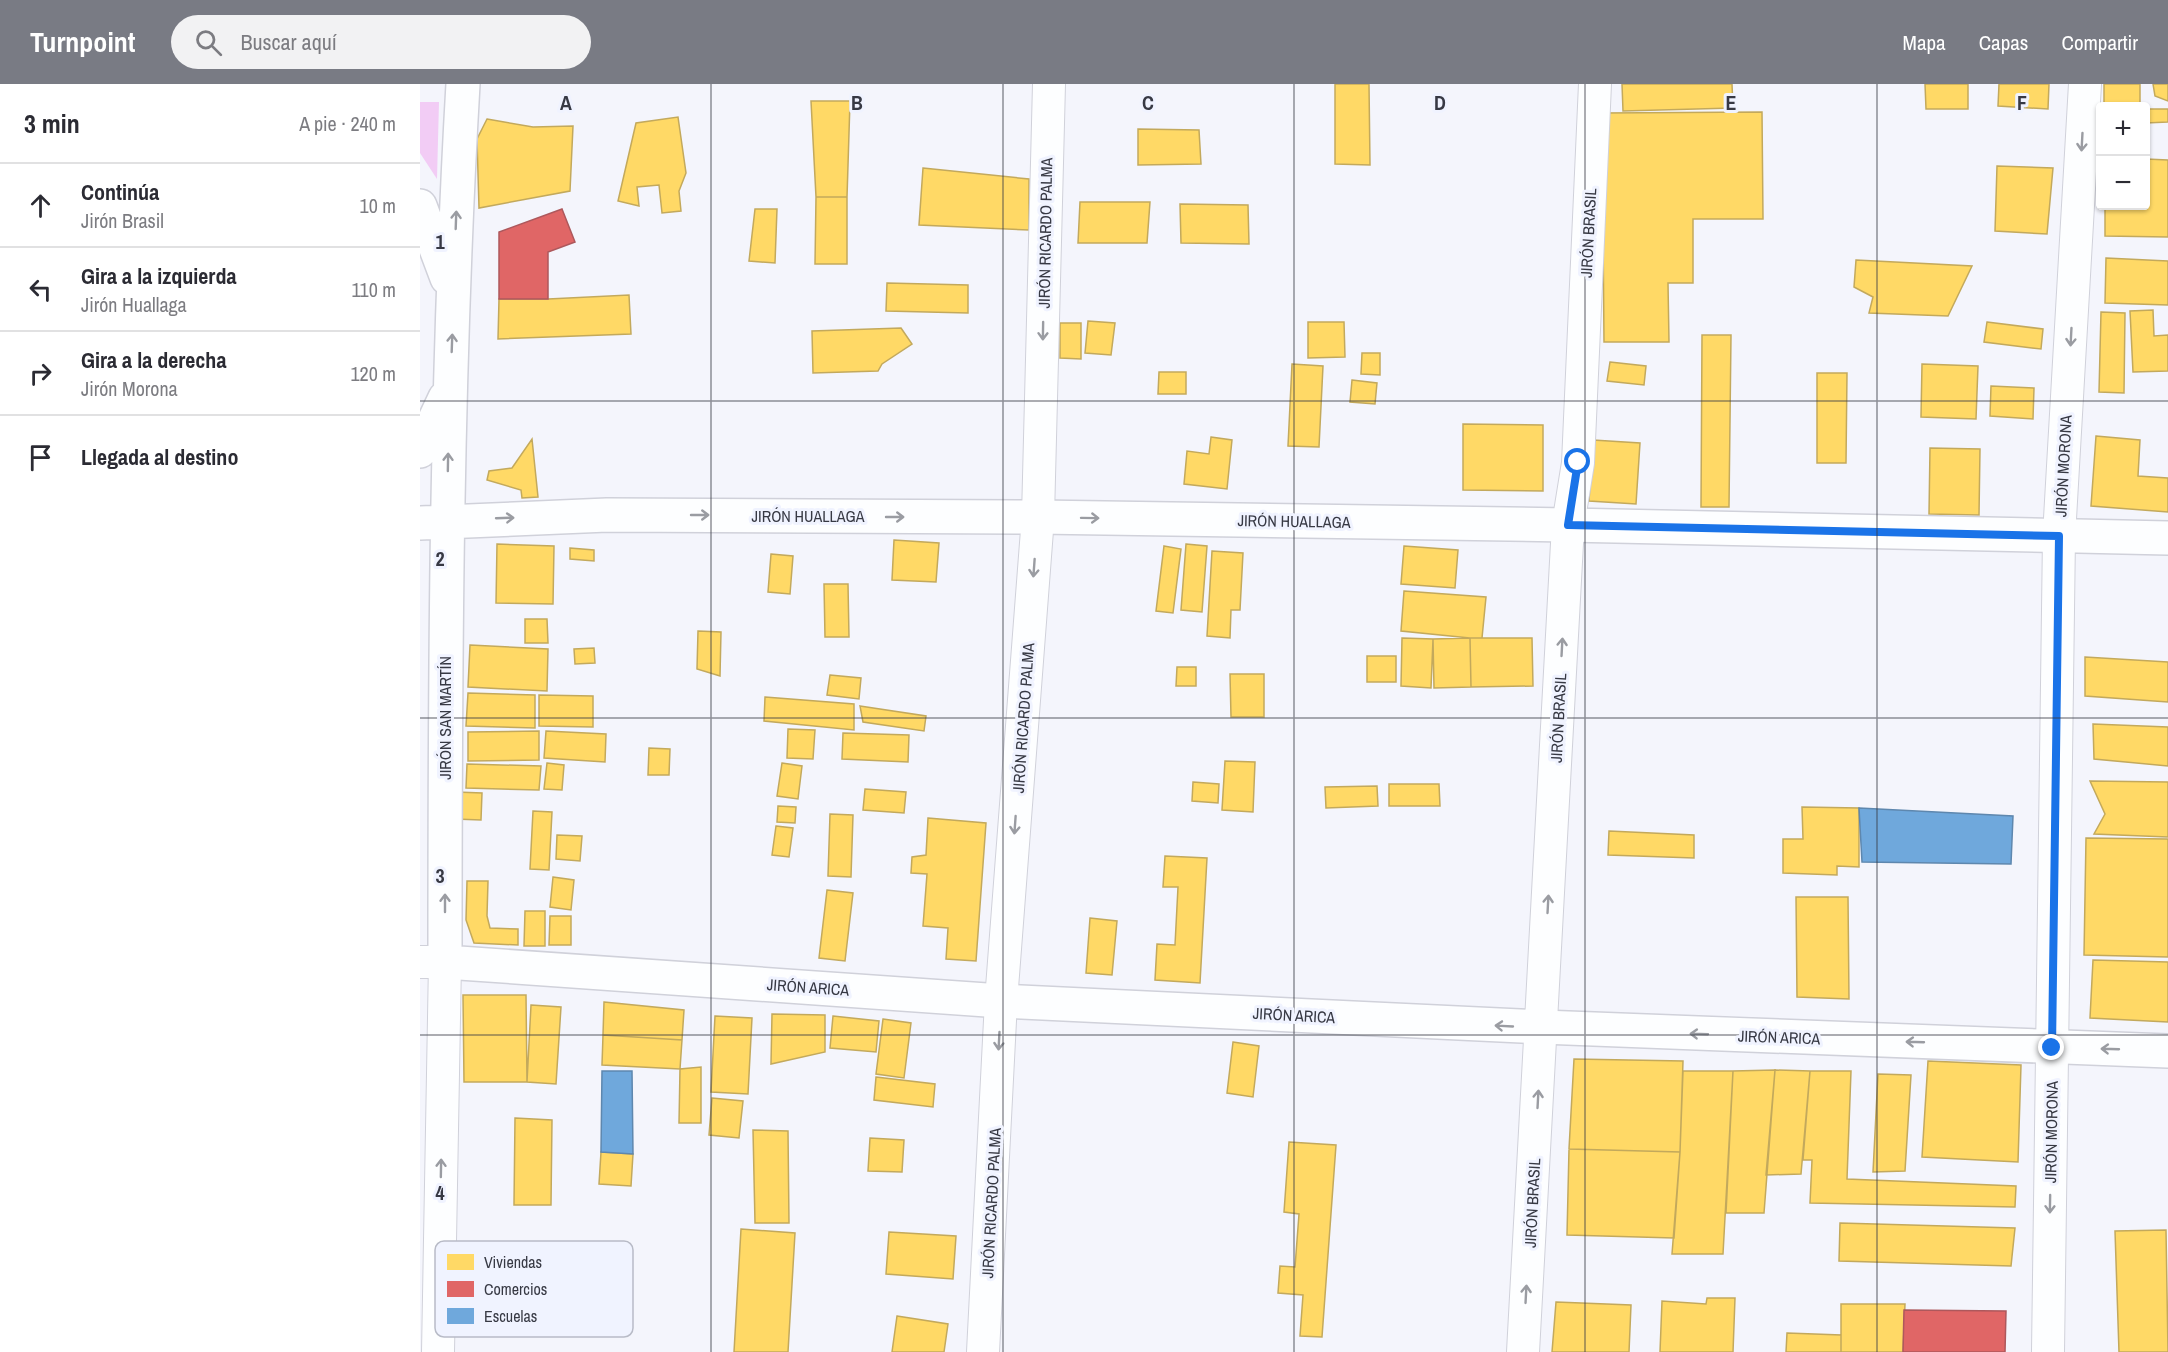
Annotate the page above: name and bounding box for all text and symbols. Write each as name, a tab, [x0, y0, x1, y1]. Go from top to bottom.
search box	[171, 15, 591, 69]
text: Turnpoint	[30, 23, 135, 61]
icon: search	[192, 26, 225, 59]
text: Buscar aquí	[240, 27, 337, 57]
text: Mapa	[1903, 28, 1946, 57]
text: Capas	[1979, 28, 2028, 57]
text: Compartir	[2061, 28, 2138, 57]
text: A	[560, 89, 572, 116]
text: B	[851, 89, 863, 116]
text: C	[1142, 89, 1154, 116]
text: D	[1434, 89, 1446, 116]
text: E	[1726, 89, 1737, 116]
text: F	[2017, 89, 2027, 116]
map controls	[2096, 102, 2150, 210]
button: +	[2096, 102, 2150, 156]
text: 3 min	[24, 106, 80, 141]
text: A pie · 240 m	[299, 110, 396, 137]
one-way arrow	[2076, 132, 2087, 152]
button: −	[2096, 156, 2150, 210]
street label: JIRÓN RICARDO PALMA	[1033, 157, 1057, 309]
text: Continúa	[81, 177, 159, 207]
street label: JIRÓN BRASIL	[1575, 187, 1601, 278]
icon: ahead	[24, 189, 57, 222]
text: 10 m	[360, 192, 396, 219]
text: Jirón Brasil	[81, 207, 164, 234]
one-way arrow	[450, 211, 462, 231]
text: 1	[435, 228, 445, 255]
text: Gira a la izquierda	[81, 261, 236, 291]
icon: left	[24, 273, 57, 306]
text: 110 m	[352, 276, 396, 303]
text: Jirón Huallaga	[81, 291, 187, 318]
one-way arrow	[1037, 321, 1048, 341]
one-way arrow	[2065, 327, 2076, 347]
one-way arrow	[447, 334, 458, 354]
text: Gira a la derecha	[81, 345, 226, 375]
icon: right	[24, 357, 57, 390]
text: 120 m	[350, 360, 396, 387]
text: Jirón Morona	[81, 375, 178, 402]
street label: JIRÓN MORONA	[2049, 414, 2077, 518]
icon: arrive	[24, 441, 57, 474]
text: Llegada al destino	[81, 442, 238, 472]
route start	[1564, 448, 1590, 474]
one-way arrow	[443, 452, 454, 472]
street label: JIRÓN HUALLAGA	[751, 505, 865, 527]
one-way arrow	[690, 509, 710, 521]
street label: JIRÓN HUALLAGA	[1237, 509, 1351, 533]
one-way arrow	[885, 511, 905, 523]
one-way arrow	[1080, 512, 1100, 524]
one-way arrow	[495, 513, 515, 524]
text: 2	[435, 545, 445, 572]
one-way arrow	[1028, 558, 1039, 578]
one-way arrow	[1557, 637, 1568, 657]
street label: JIRÓN RICARDO PALMA	[1007, 642, 1039, 794]
street label: JIRÓN SAN MARTÍN	[434, 656, 456, 780]
street label: JIRÓN BRASIL	[1545, 672, 1571, 763]
one-way arrow	[1009, 815, 1020, 835]
text: 3	[435, 862, 445, 889]
one-way arrow	[439, 894, 451, 914]
one-way arrow	[1543, 895, 1554, 915]
street label: JIRÓN ARICA	[766, 973, 850, 1001]
street label: JIRÓN ARICA	[1252, 1002, 1336, 1028]
one-way arrow	[1495, 1020, 1514, 1031]
street label: JIRÓN ARICA	[1737, 1025, 1821, 1049]
one-way arrow	[1689, 1028, 1709, 1039]
one-way arrow	[994, 1030, 1005, 1050]
route end	[2038, 1034, 2064, 1060]
one-way arrow	[1905, 1037, 1925, 1048]
one-way arrow	[2100, 1044, 2120, 1055]
street label: JIRÓN MORONA	[2039, 1081, 2063, 1183]
one-way arrow	[1532, 1089, 1543, 1109]
street label: JIRÓN RICARDO PALMA	[976, 1127, 1006, 1279]
street label: JIRÓN BRASIL	[1519, 1157, 1545, 1248]
one-way arrow	[436, 1158, 447, 1178]
text: 4	[435, 1179, 445, 1206]
one-way arrow	[2044, 1193, 2056, 1213]
legend	[435, 1241, 633, 1337]
text: Viviendas	[484, 1251, 542, 1273]
text: Comercios	[484, 1278, 547, 1300]
one-way arrow	[1521, 1284, 1532, 1304]
text: Escuelas	[484, 1305, 537, 1327]

